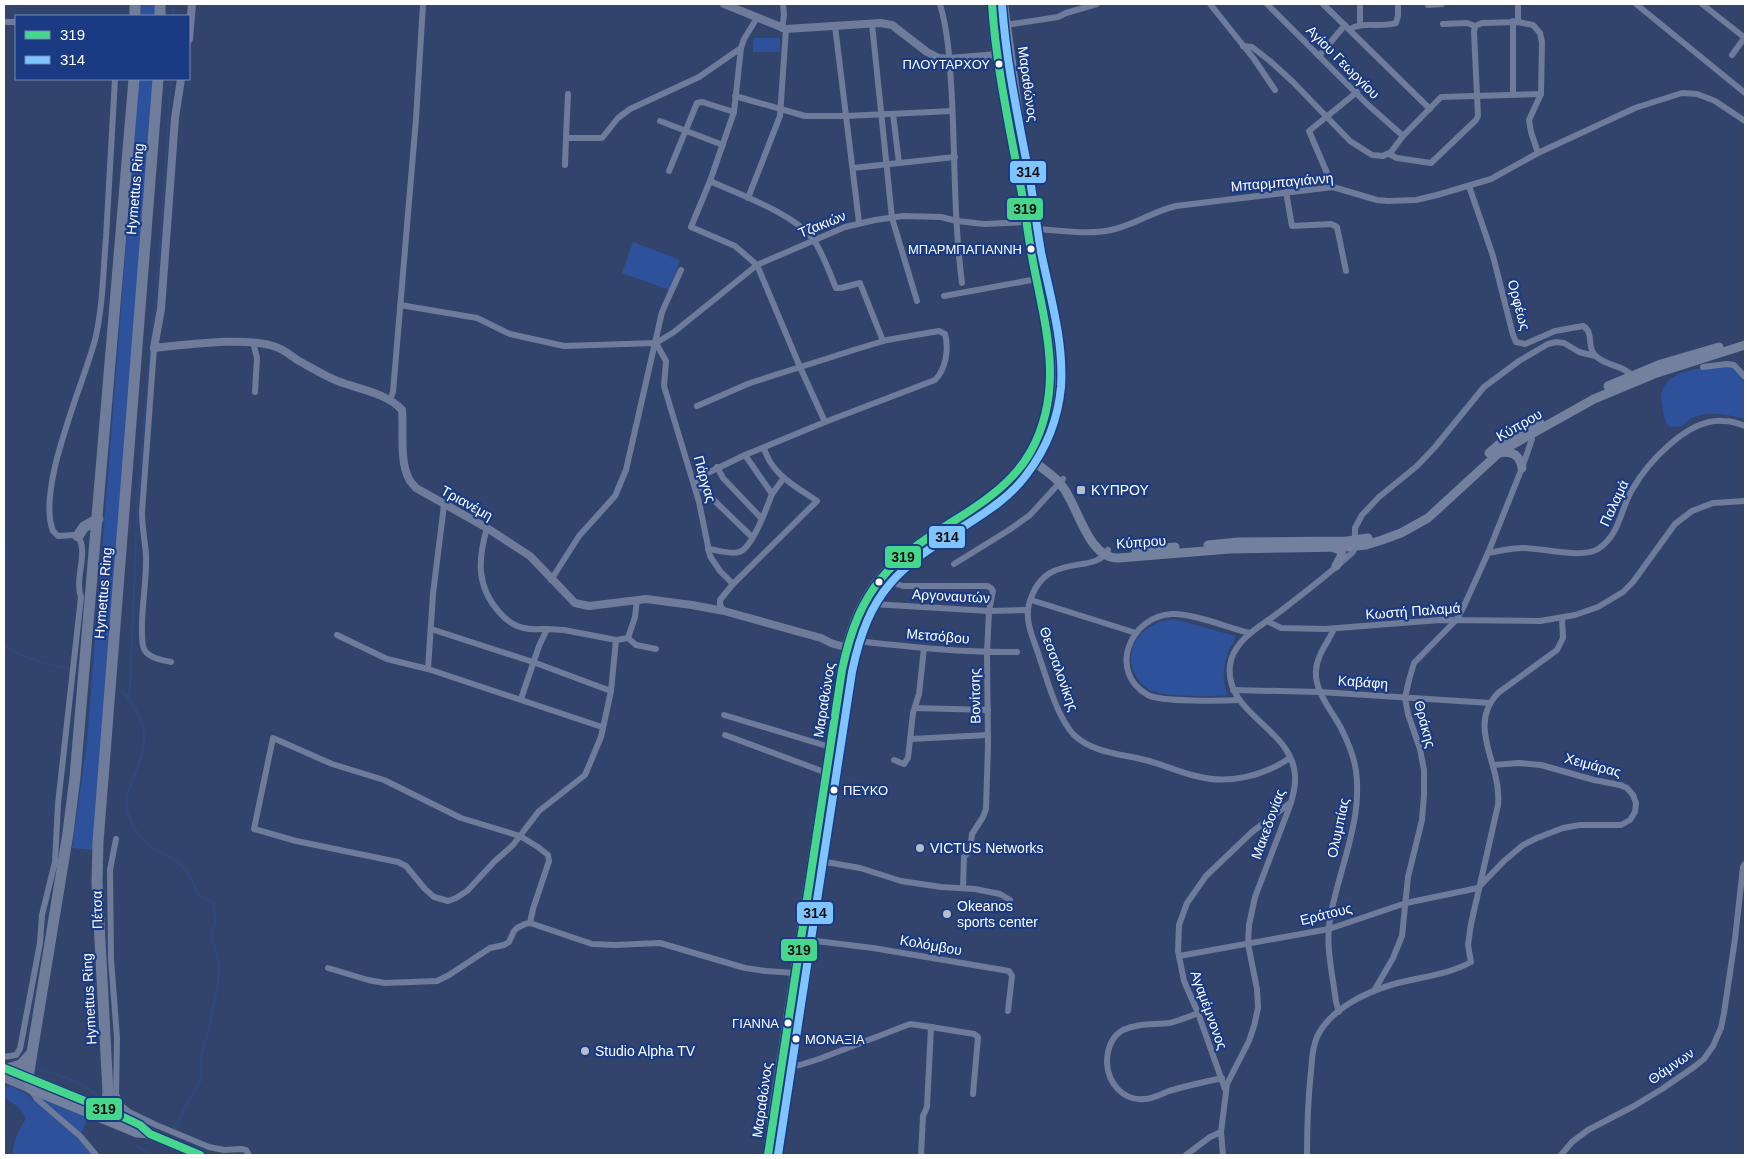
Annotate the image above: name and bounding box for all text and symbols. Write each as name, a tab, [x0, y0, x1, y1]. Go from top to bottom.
legend	[15, 15, 190, 80]
street label: Αγίου Γεωργίου	[1303, 22, 1383, 102]
text: 319	[60, 26, 85, 43]
street label: Μαραθώνος	[1015, 45, 1041, 123]
text: 314	[60, 51, 85, 68]
place label: ΠΛΟΥΤΑΡΧΟΥ	[902, 57, 990, 72]
marker: ΠΛΟΥΤΑΡΧΟΥ	[994, 59, 1004, 69]
street label: Hymettus Ring	[123, 143, 147, 235]
line badge: 314	[1009, 160, 1047, 184]
text: 314	[1016, 164, 1040, 180]
street label: Μπαρμπαγιάννη	[1230, 170, 1334, 194]
line badge: 319	[1006, 197, 1044, 221]
text: 319	[1013, 201, 1037, 217]
street label: Τζακιών	[796, 207, 848, 241]
place label: ΜΠΑΡΜΠΑΓΙΑΝΝΗ	[908, 242, 1022, 257]
marker: ΜΠΑΡΜΠΑΓΙΑΝΝΗ	[1026, 244, 1036, 254]
street label: Ορφέως	[1505, 278, 1534, 332]
street label: Κύπρου	[1493, 406, 1545, 444]
street label: Πάργας	[691, 454, 719, 505]
street label: Παλαμά	[1596, 477, 1632, 529]
street label: Τριανέμη	[438, 482, 496, 524]
place label: ΚΥΠΡΟΥ	[1091, 482, 1150, 498]
marker: ΚΥΠΡΟΥ	[1075, 484, 1087, 496]
line badge: 314	[928, 525, 966, 549]
text: 314	[935, 529, 959, 545]
street label: Κύπρου	[1115, 532, 1167, 552]
line badge: 319	[884, 545, 922, 569]
street label: Hymettus Ring	[91, 547, 115, 639]
text: 319	[891, 549, 915, 565]
unlabelled marker	[874, 577, 884, 587]
street label: Αργοναυτών	[912, 586, 990, 606]
street label: Κωστή Παλαμά	[1365, 600, 1461, 622]
street label: Μετσόβου	[906, 625, 970, 647]
street label: Θεσσαλονίκης	[1036, 625, 1082, 714]
street label: Μαραθώνος	[810, 661, 838, 739]
street label: Βονίτσης	[967, 668, 983, 724]
street label: Καβάφη	[1337, 672, 1389, 692]
street label: Θράκης	[1411, 699, 1439, 750]
street label: Χειμάρας	[1563, 750, 1623, 780]
place label: ΠΕΥΚΟ	[843, 783, 888, 798]
marker: ΠΕΥΚΟ	[829, 785, 839, 795]
street label: Μακεδονίας	[1248, 786, 1288, 861]
street label: Ολυμπίας	[1324, 796, 1352, 859]
place label: VICTUS Networks	[930, 840, 1044, 856]
marker: VICTUS Networks	[914, 842, 926, 854]
street label: Πέτσα	[89, 891, 105, 929]
place label: Okeanos sports center	[957, 898, 1038, 930]
street label: Εράτους	[1298, 900, 1354, 928]
line badge: 314	[796, 901, 834, 925]
text: 314	[803, 905, 827, 921]
marker: Okeanos sports center	[941, 908, 953, 920]
street label: Κολόμβου	[899, 932, 963, 958]
line badge: 319	[780, 938, 818, 962]
text: 319	[787, 942, 811, 958]
street label: Hymettus Ring	[79, 953, 99, 1045]
street label: Αγαμέμνονος	[1187, 968, 1231, 1052]
place label: ΓΙΑΝΝΑ	[732, 1016, 779, 1031]
marker: ΓΙΑΝΝΑ	[783, 1018, 793, 1028]
place label: ΜΟΝΑΞΙΑ	[805, 1032, 865, 1047]
marker: ΜΟΝΑΞΙΑ	[791, 1034, 801, 1044]
place label: Studio Alpha TV	[595, 1043, 696, 1059]
marker: Studio Alpha TV	[579, 1045, 591, 1057]
street label: Θάμνων	[1645, 1045, 1697, 1087]
street label: Μαραθώνος	[749, 1061, 775, 1139]
line badge: 319	[85, 1097, 123, 1121]
text: 319	[92, 1101, 116, 1117]

